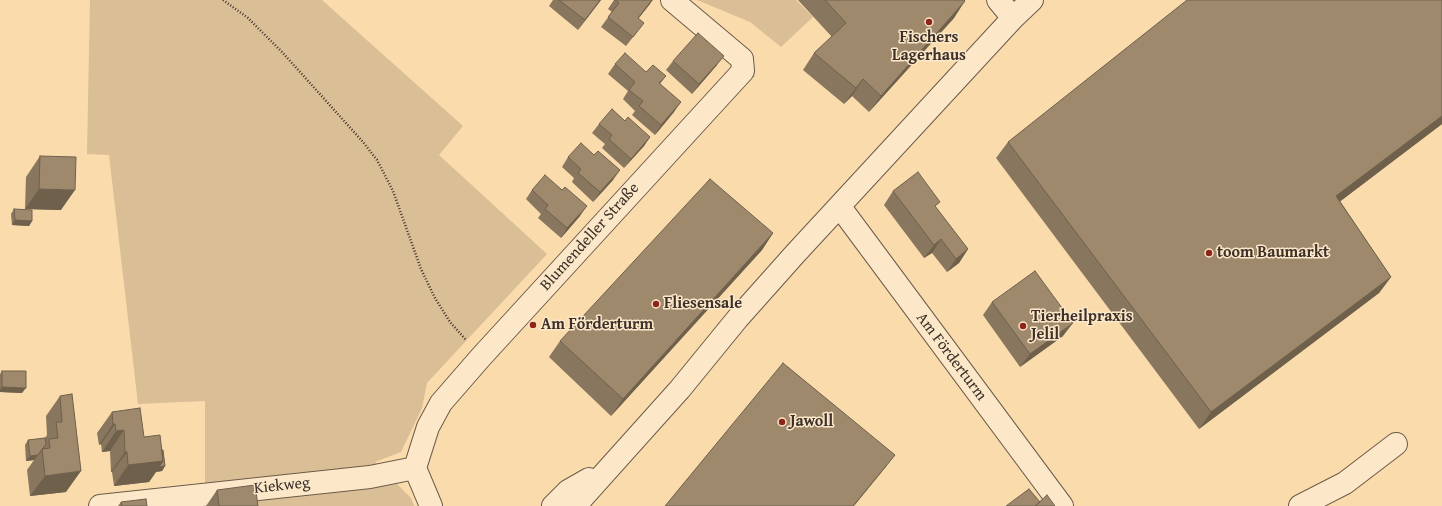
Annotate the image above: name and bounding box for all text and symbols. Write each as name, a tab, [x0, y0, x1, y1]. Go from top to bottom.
marker: Fischers Lagerhaus	[924, 17, 934, 27]
place label: Fischers Lagerhaus	[892, 28, 966, 66]
street label: Blumendeller Straße	[536, 179, 644, 295]
place label: toom Baumarkt	[1217, 243, 1329, 263]
marker: toom Baumarkt	[1204, 248, 1214, 258]
place label: Fliesensale	[664, 294, 742, 314]
marker: Fliesensale	[651, 299, 661, 309]
place label: Tierheilpraxis Jelil	[1031, 307, 1133, 345]
street label: Am Förderturm	[912, 309, 990, 405]
place label: Am Förderturm	[541, 315, 653, 335]
marker: Am Förderturm	[528, 320, 538, 330]
marker: Tierheilpraxis Jelil	[1018, 321, 1028, 331]
place label: Jawoll	[790, 412, 833, 432]
marker: Jawoll	[777, 417, 787, 427]
street label: Kiekweg	[253, 474, 311, 498]

